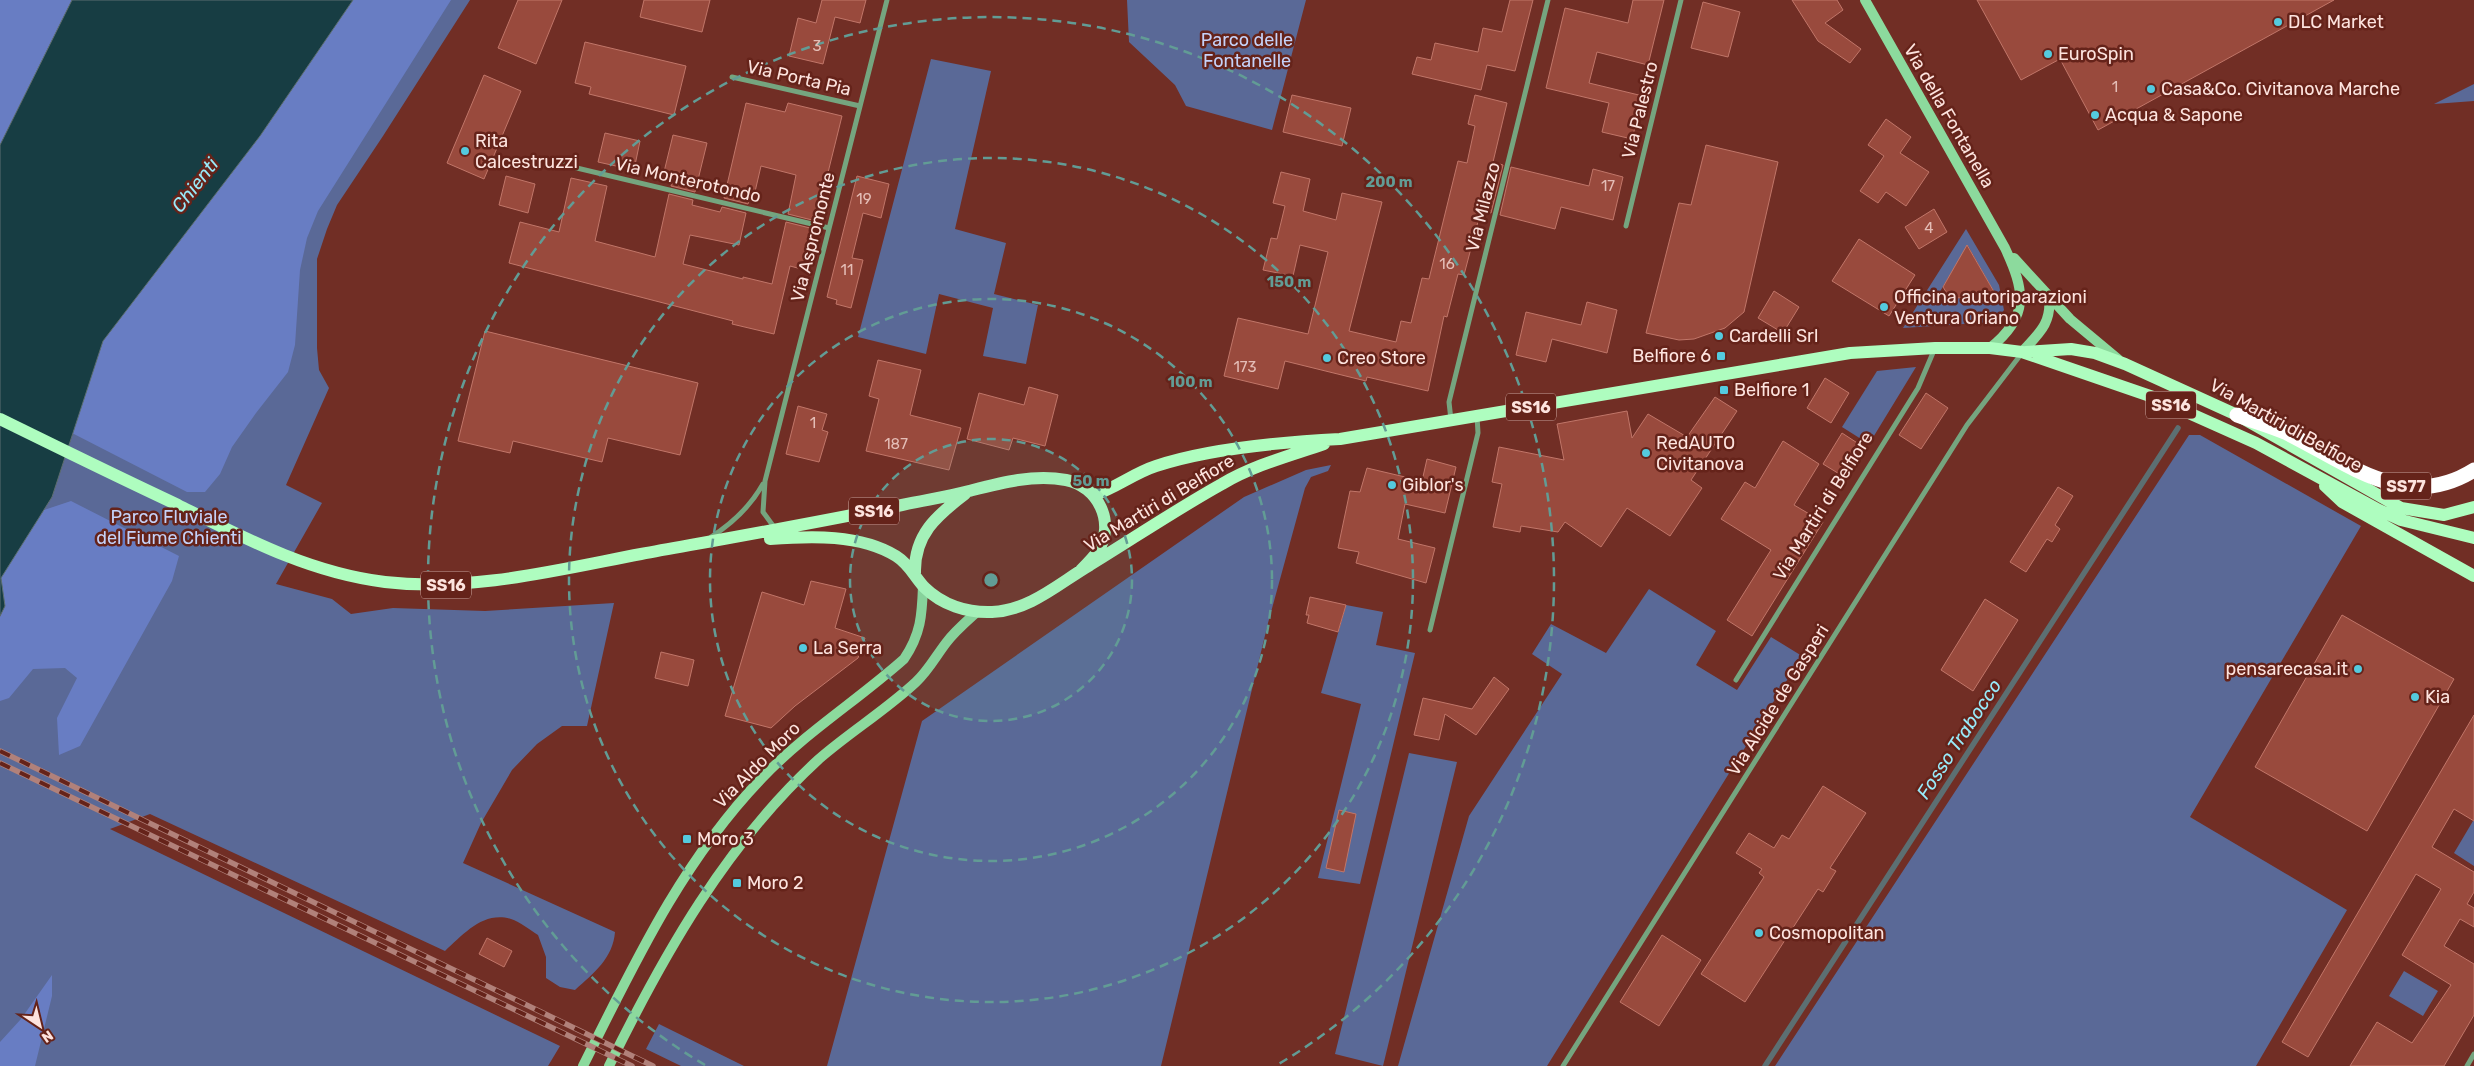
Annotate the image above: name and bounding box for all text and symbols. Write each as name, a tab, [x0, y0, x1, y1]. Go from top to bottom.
place label: DLC Market	[2288, 11, 2384, 33]
marker: DLC Market	[2272, 16, 2284, 28]
park label: Parco delle Fontanelle	[1201, 29, 1293, 72]
house number: 3	[812, 37, 822, 55]
street label: Via della Fontanella	[1899, 40, 1999, 192]
place label: EuroSpin	[2058, 43, 2134, 65]
marker: EuroSpin	[2042, 48, 2054, 60]
street label: Via Porta Pia	[745, 55, 853, 101]
street label: Via Palestro	[1617, 59, 1663, 161]
house number: 1	[2112, 78, 2118, 96]
place label: Casa&Co. Civitanova Marche	[2161, 78, 2400, 100]
marker: Casa&Co. Civitanova Marche	[2145, 83, 2157, 95]
place label: Acqua & Sapone	[2105, 104, 2243, 126]
marker: Acqua & Sapone	[2089, 109, 2101, 121]
place label: Rita Calcestruzzi	[475, 130, 578, 173]
marker: Rita Calcestruzzi	[459, 145, 471, 157]
water label: Chienti	[167, 153, 224, 217]
street label: Via Monterotondo	[613, 153, 763, 207]
street label: Via Milazzo	[1461, 160, 1505, 254]
street label: Via Aspromonte	[786, 170, 840, 304]
text: 200 m	[1365, 173, 1413, 191]
house number: 17	[1601, 177, 1615, 195]
house number: 19	[856, 190, 872, 208]
house number: 4	[1924, 219, 1934, 237]
house number: 16	[1439, 255, 1455, 273]
house number: 11	[841, 261, 853, 279]
text: 150 m	[1267, 273, 1311, 291]
place label: Officina autoriparazioni Ventura Oriano	[1894, 286, 2087, 329]
marker: Officina autoriparazioni Ventura Oriano	[1878, 301, 1890, 313]
place label: Cardelli Srl	[1729, 325, 1818, 347]
marker: Cardelli Srl	[1713, 330, 1725, 342]
place label: Belfiore 6	[1632, 345, 1711, 367]
place label: Creo Store	[1337, 347, 1426, 369]
marker: Belfiore 6	[1715, 350, 1727, 362]
marker: Creo Store	[1321, 352, 1333, 364]
house number: 173	[1233, 358, 1257, 376]
text: 100 m	[1168, 373, 1212, 391]
street label: Via Martiri di Belfiore	[2206, 374, 2366, 476]
place label: Belfiore 1	[1734, 379, 1810, 401]
marker: Belfiore 1	[1718, 384, 1730, 396]
road number: SS16	[2146, 392, 2196, 418]
road number: SS16	[1506, 394, 1556, 421]
house number: 1	[810, 414, 816, 432]
street label: Via Martiri di Belfiore	[1768, 427, 1878, 585]
place label: RedAUTO Civitanova	[1656, 432, 1744, 475]
house number: 187	[884, 435, 908, 453]
marker: RedAUTO Civitanova	[1640, 447, 1652, 459]
street label: Via Martiri di Belfiore	[1080, 449, 1238, 557]
text: 50 m	[1073, 472, 1109, 490]
road number: SS77	[2381, 472, 2431, 500]
place label: Giblor's	[1402, 474, 1464, 496]
marker: Giblor's	[1386, 479, 1398, 491]
road number: SS16	[849, 498, 899, 524]
park label: Parco Fluviale del Fiume Chienti	[96, 506, 242, 549]
centre of rings	[982, 571, 1000, 589]
road number: SS16	[421, 572, 471, 598]
street label: Via Alcide de Gasperi	[1722, 620, 1834, 780]
place label: La Serra	[813, 637, 882, 659]
marker: La Serra	[797, 642, 809, 654]
place label: pensarecasa.it	[2226, 658, 2348, 680]
marker: pensarecasa.it	[2352, 663, 2364, 675]
water label: Fosso Trabocco	[1912, 675, 2006, 803]
place label: Kia	[2425, 686, 2450, 708]
marker: Kia	[2409, 691, 2421, 703]
street label: Via Aldo Moro	[709, 717, 805, 813]
place label: Moro 3	[697, 828, 754, 850]
marker: Moro 3	[681, 833, 693, 845]
place label: Moro 2	[747, 872, 804, 894]
marker: Moro 2	[731, 877, 743, 889]
place label: Cosmopolitan	[1769, 922, 1885, 944]
marker: Cosmopolitan	[1753, 927, 1765, 939]
north arrow	[15, 1001, 65, 1051]
text: N	[38, 1026, 56, 1046]

